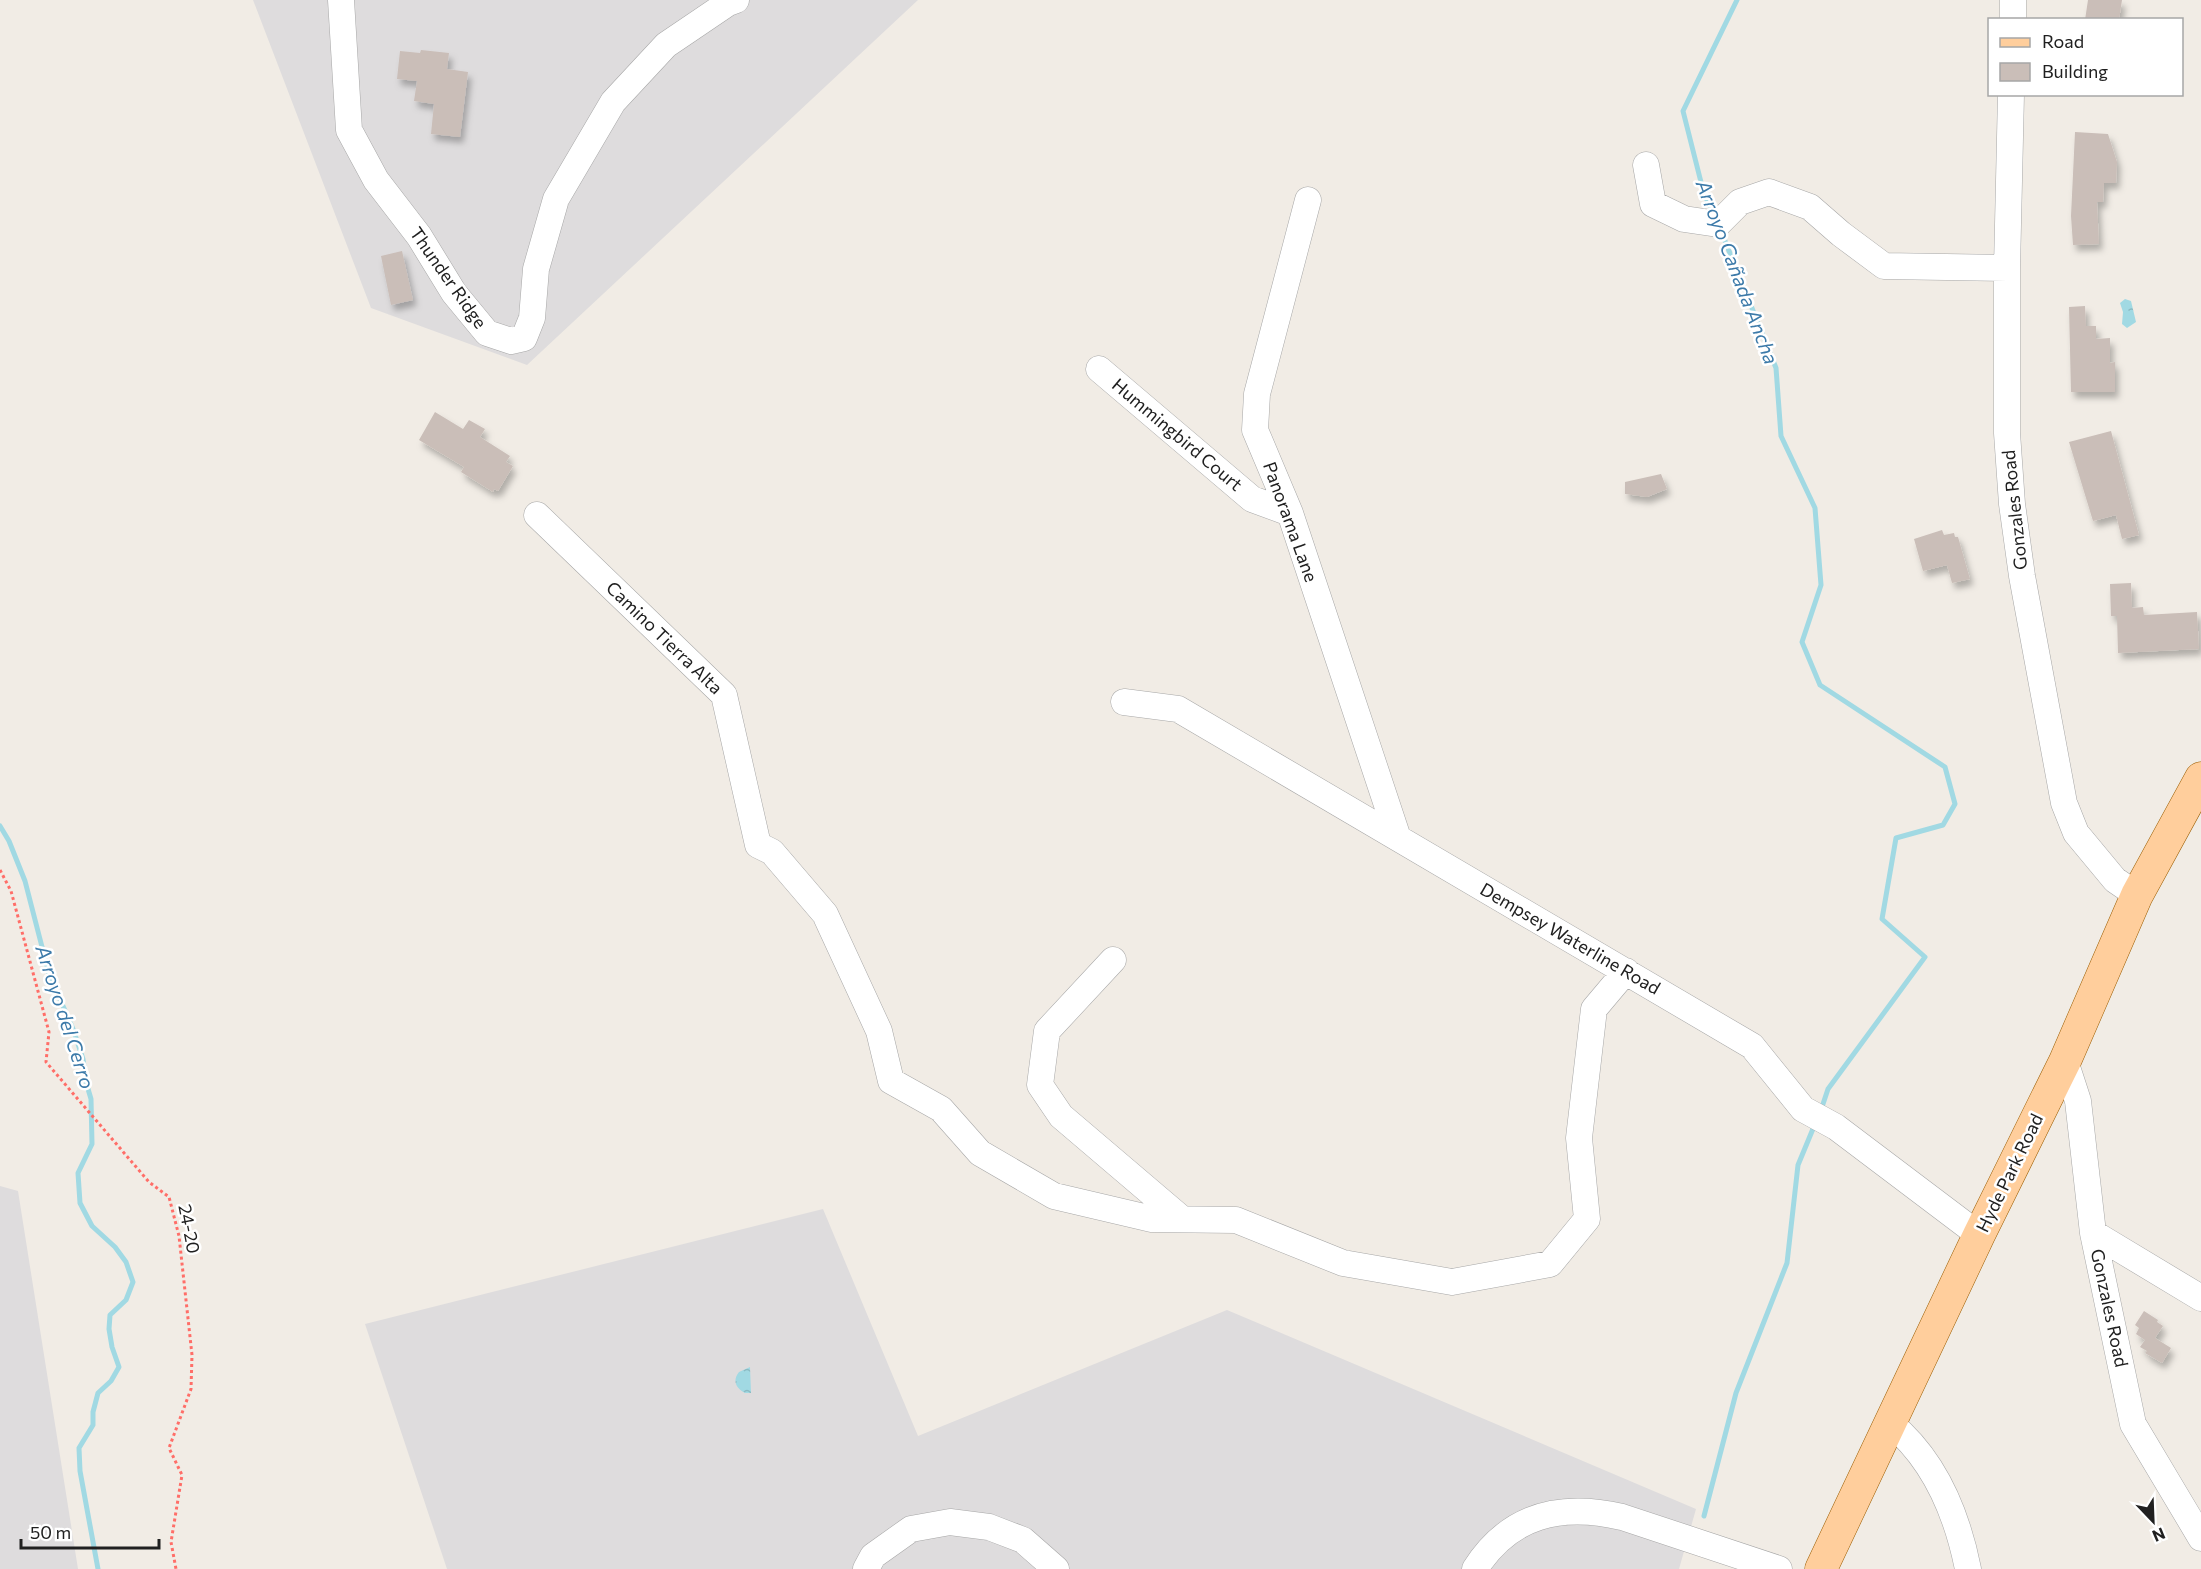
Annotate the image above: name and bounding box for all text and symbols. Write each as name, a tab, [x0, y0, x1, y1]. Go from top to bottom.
legend	[1988, 18, 2183, 96]
text: Road	[2042, 30, 2084, 52]
text: Building	[2042, 60, 2108, 82]
water label: Arroyo Cañada Ancha	[1691, 175, 1784, 367]
street label: Thunder Ridge	[406, 222, 492, 332]
street label: Hummingbird Court	[1108, 373, 1247, 495]
street label: Gonzales Road	[1997, 449, 2031, 571]
street label: Panorama Lane	[1259, 459, 1323, 585]
street label: Camino Tierra Alta	[602, 576, 727, 698]
street label: Dempsey Waterline Road	[1476, 878, 1665, 999]
water label: Arroyo del Cerro	[31, 941, 100, 1092]
street label: Hyde Park Road	[1971, 1110, 2047, 1235]
street label: 24-20	[174, 1202, 206, 1255]
street label: Gonzales Road	[2087, 1247, 2133, 1369]
north arrow	[2123, 1491, 2183, 1551]
scale bar	[21, 1512, 159, 1550]
text: 50 m	[30, 1521, 71, 1543]
text: N	[2150, 1524, 2168, 1546]

